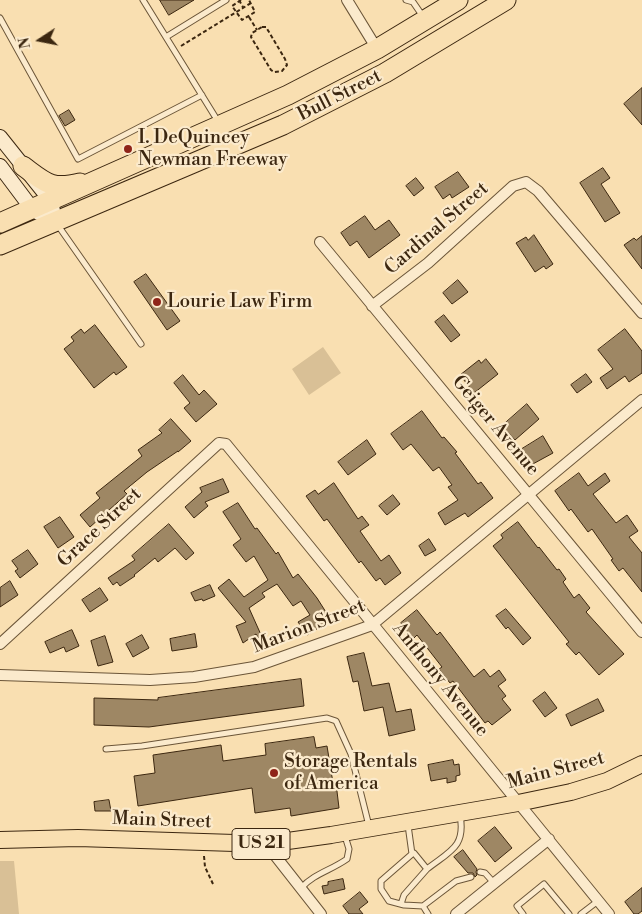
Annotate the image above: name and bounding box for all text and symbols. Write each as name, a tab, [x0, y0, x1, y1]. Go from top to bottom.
north arrow	[15, 15, 65, 65]
text: N	[15, 36, 35, 50]
street label: Bull Street	[294, 65, 386, 127]
place label: I. DeQuincey Newman Freeway	[138, 127, 287, 171]
marker: I. DeQuincey Newman Freeway	[122, 143, 134, 155]
street label: Cardinal Street	[381, 178, 493, 280]
place label: Lourie Law Firm	[167, 291, 312, 313]
marker: Lourie Law Firm	[151, 296, 163, 308]
street label: Geiger Avenue	[446, 371, 544, 481]
street label: Grace Street	[53, 483, 147, 573]
street label: Marion Street	[249, 595, 369, 659]
street label: Anthony Avenue	[387, 618, 493, 742]
street label: Main Street	[505, 747, 607, 795]
place label: Storage Rentals of America	[284, 751, 417, 795]
marker: Storage Rentals of America	[268, 767, 280, 779]
street label: Main Street	[112, 808, 212, 834]
road number: US 21	[232, 829, 290, 860]

